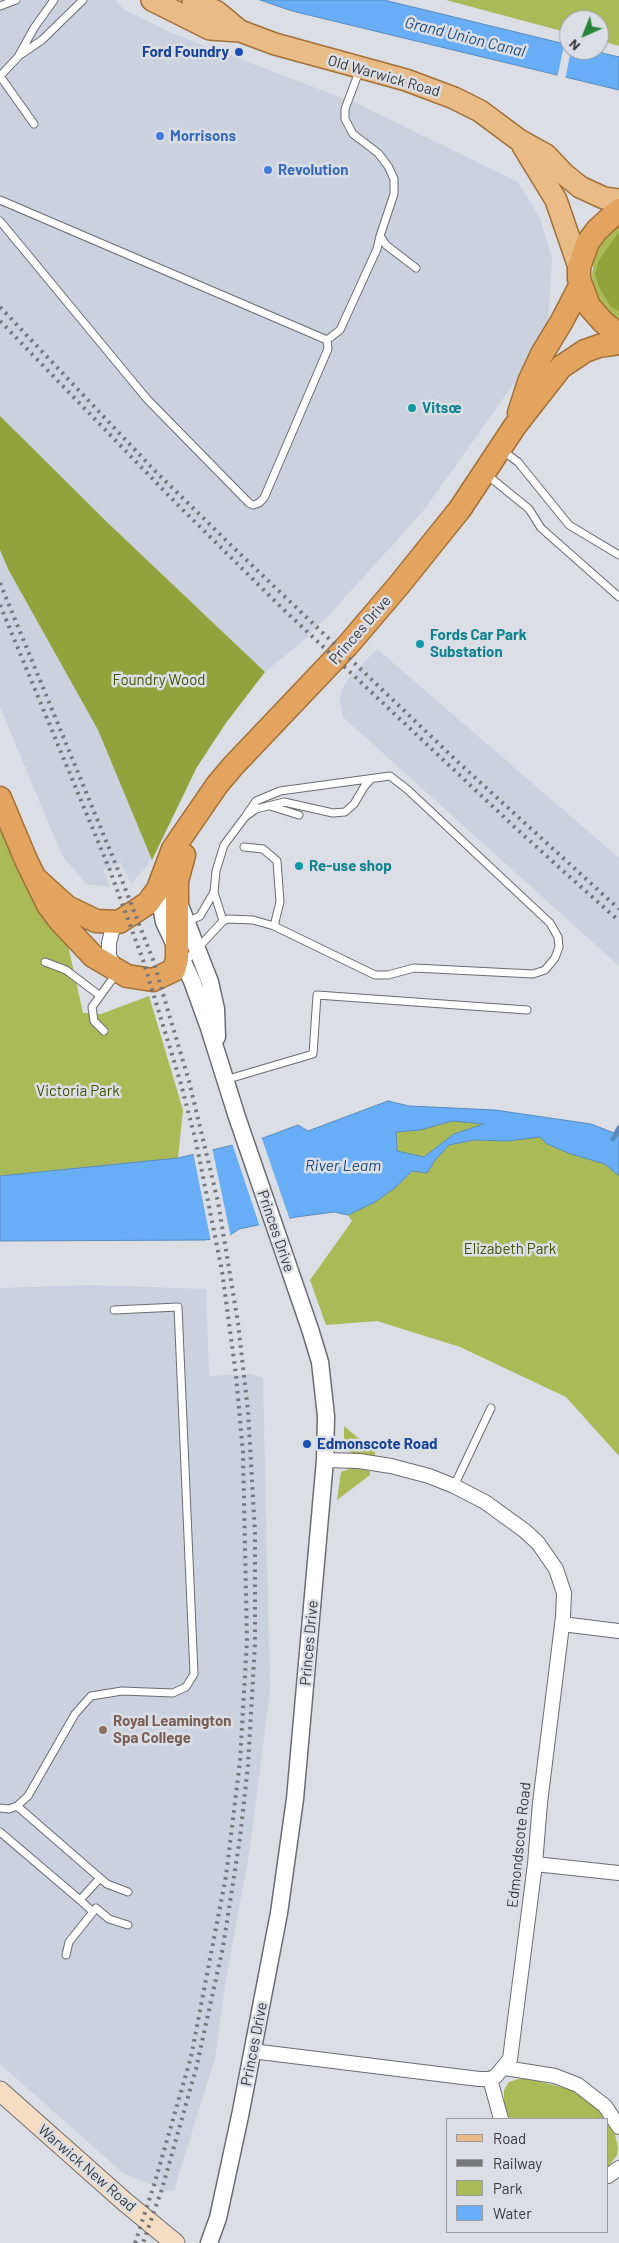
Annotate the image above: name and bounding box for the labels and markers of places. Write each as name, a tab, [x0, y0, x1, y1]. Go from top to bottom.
place label: Ford Foundry	[142, 43, 229, 61]
marker: Ford Foundry	[233, 46, 245, 58]
place label: Morrisons	[170, 127, 236, 145]
marker: Morrisons	[154, 130, 166, 142]
place label: Revolution	[278, 161, 348, 179]
marker: Revolution	[262, 164, 274, 176]
place label: Vitsœ	[422, 399, 461, 417]
marker: Vitsœ	[406, 402, 418, 414]
place label: Fords Car Park Substation	[430, 626, 527, 661]
marker: Fords Car Park Substation	[414, 638, 426, 650]
place label: Re-use shop	[309, 857, 392, 875]
marker: Re-use shop	[293, 860, 305, 872]
place label: Edmonscote Road	[317, 1435, 438, 1453]
marker: Edmonscote Road	[301, 1438, 313, 1450]
place label: Royal Leamington Spa College	[113, 1712, 231, 1747]
marker: Royal Leamington Spa College	[97, 1724, 109, 1736]

